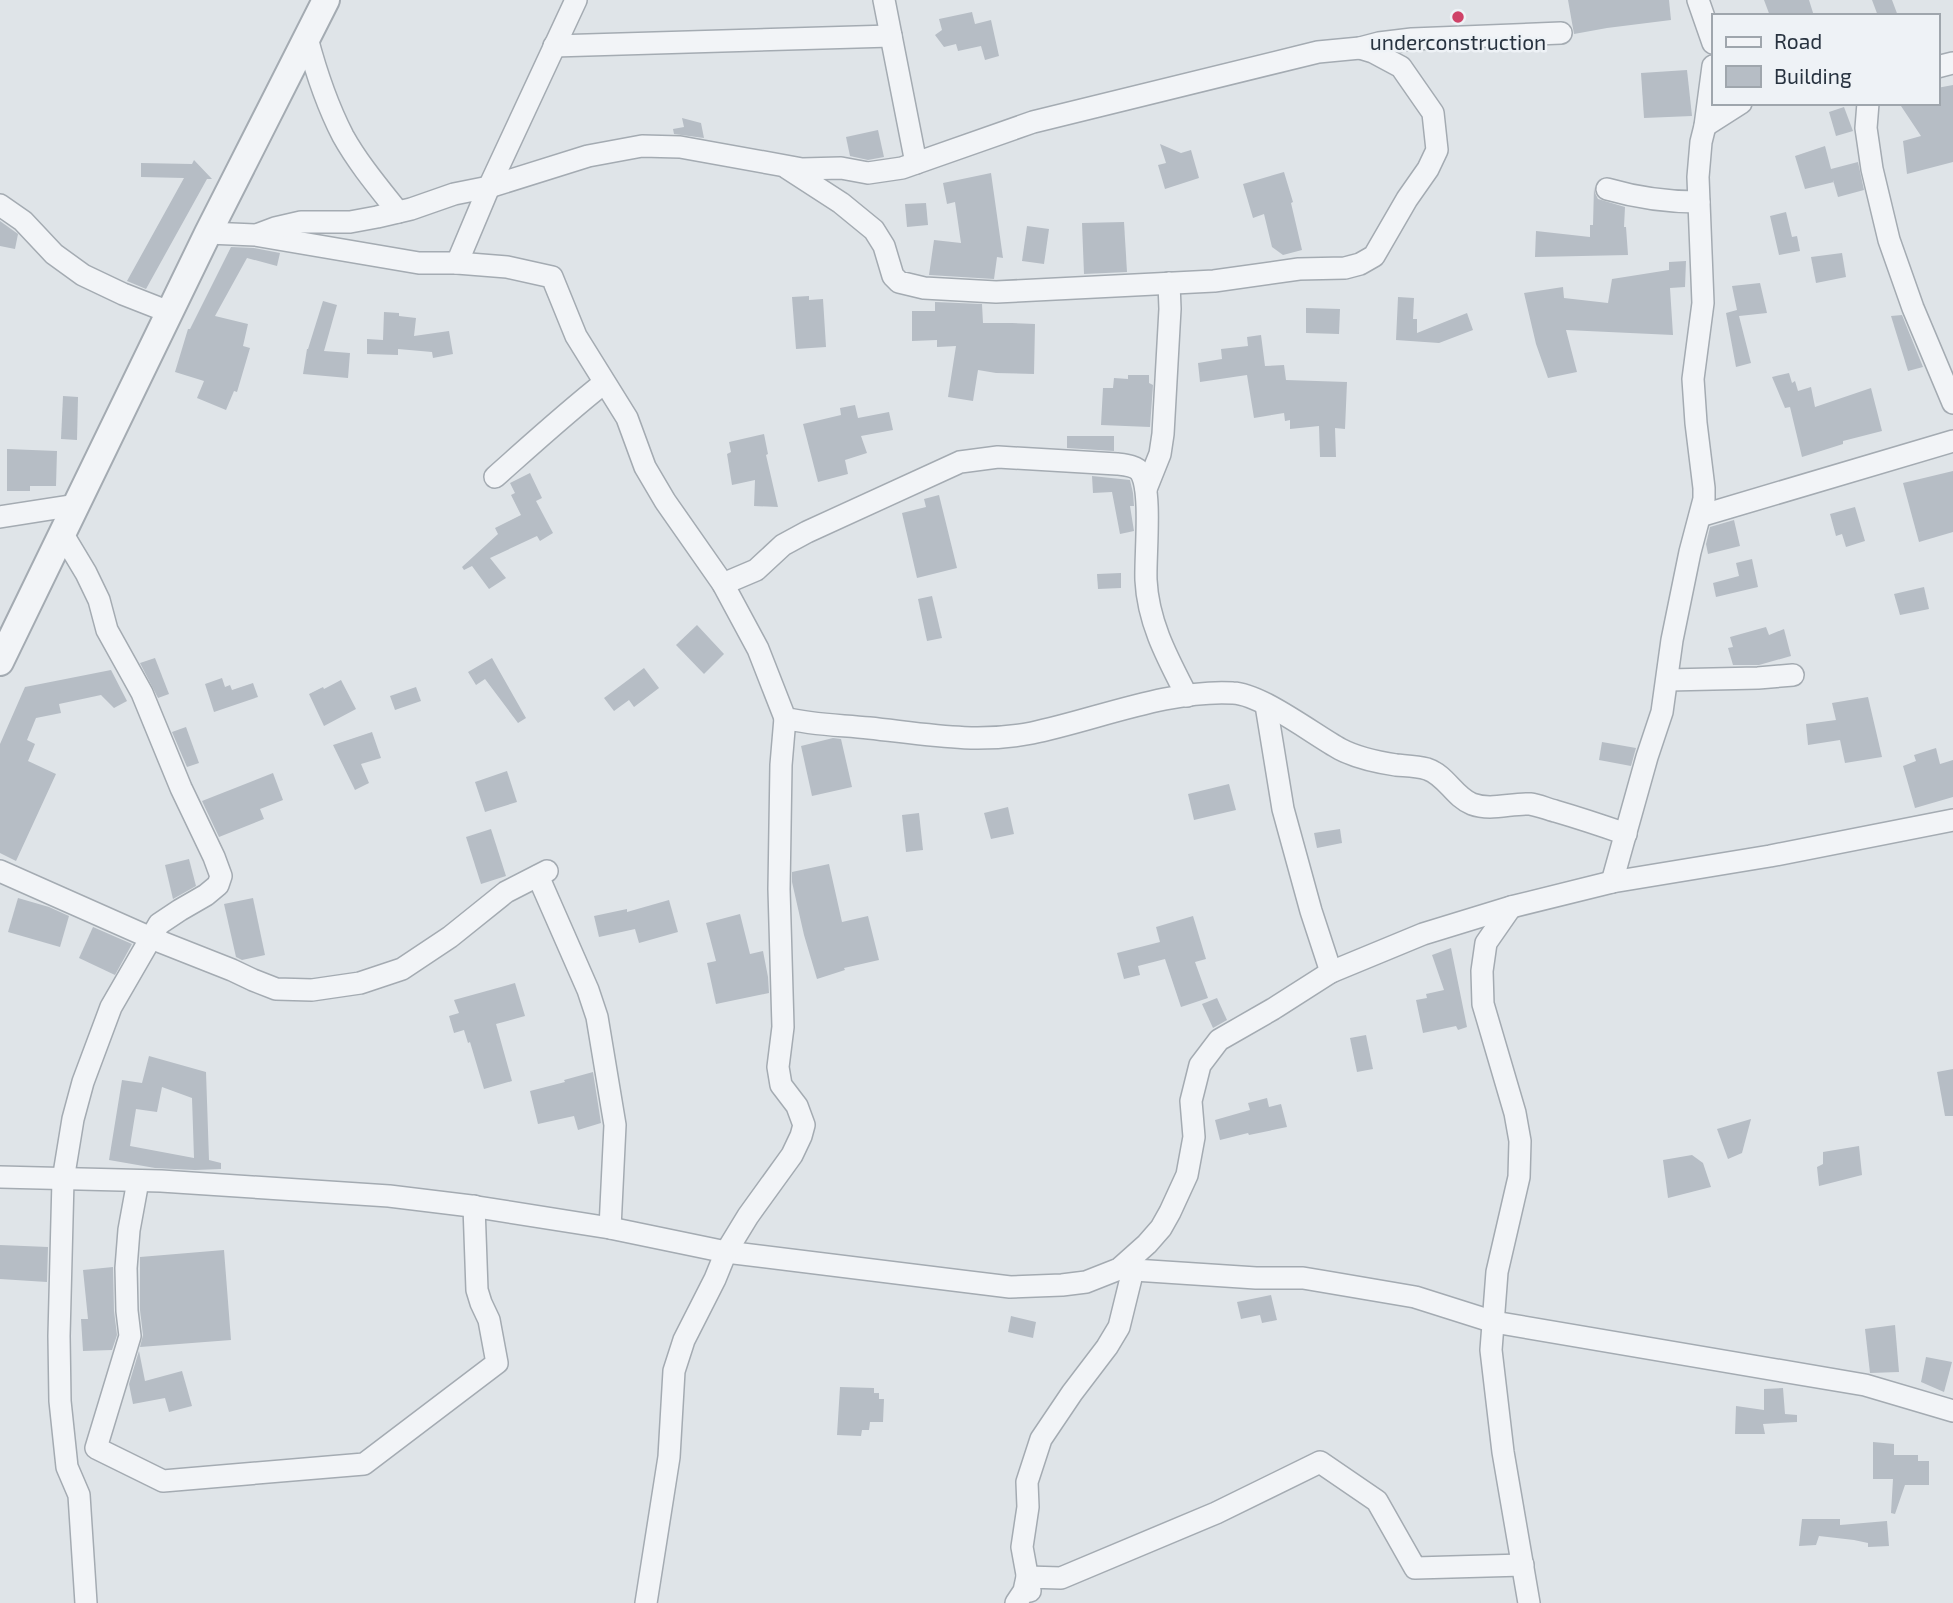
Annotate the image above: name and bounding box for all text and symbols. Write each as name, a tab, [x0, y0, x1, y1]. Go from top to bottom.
marker: underconstruction	[1450, 9, 1466, 25]
legend	[1712, 14, 1939, 105]
text: Road	[1774, 28, 1822, 53]
place label: underconstruction	[1370, 29, 1546, 54]
text: Building	[1774, 63, 1852, 88]

